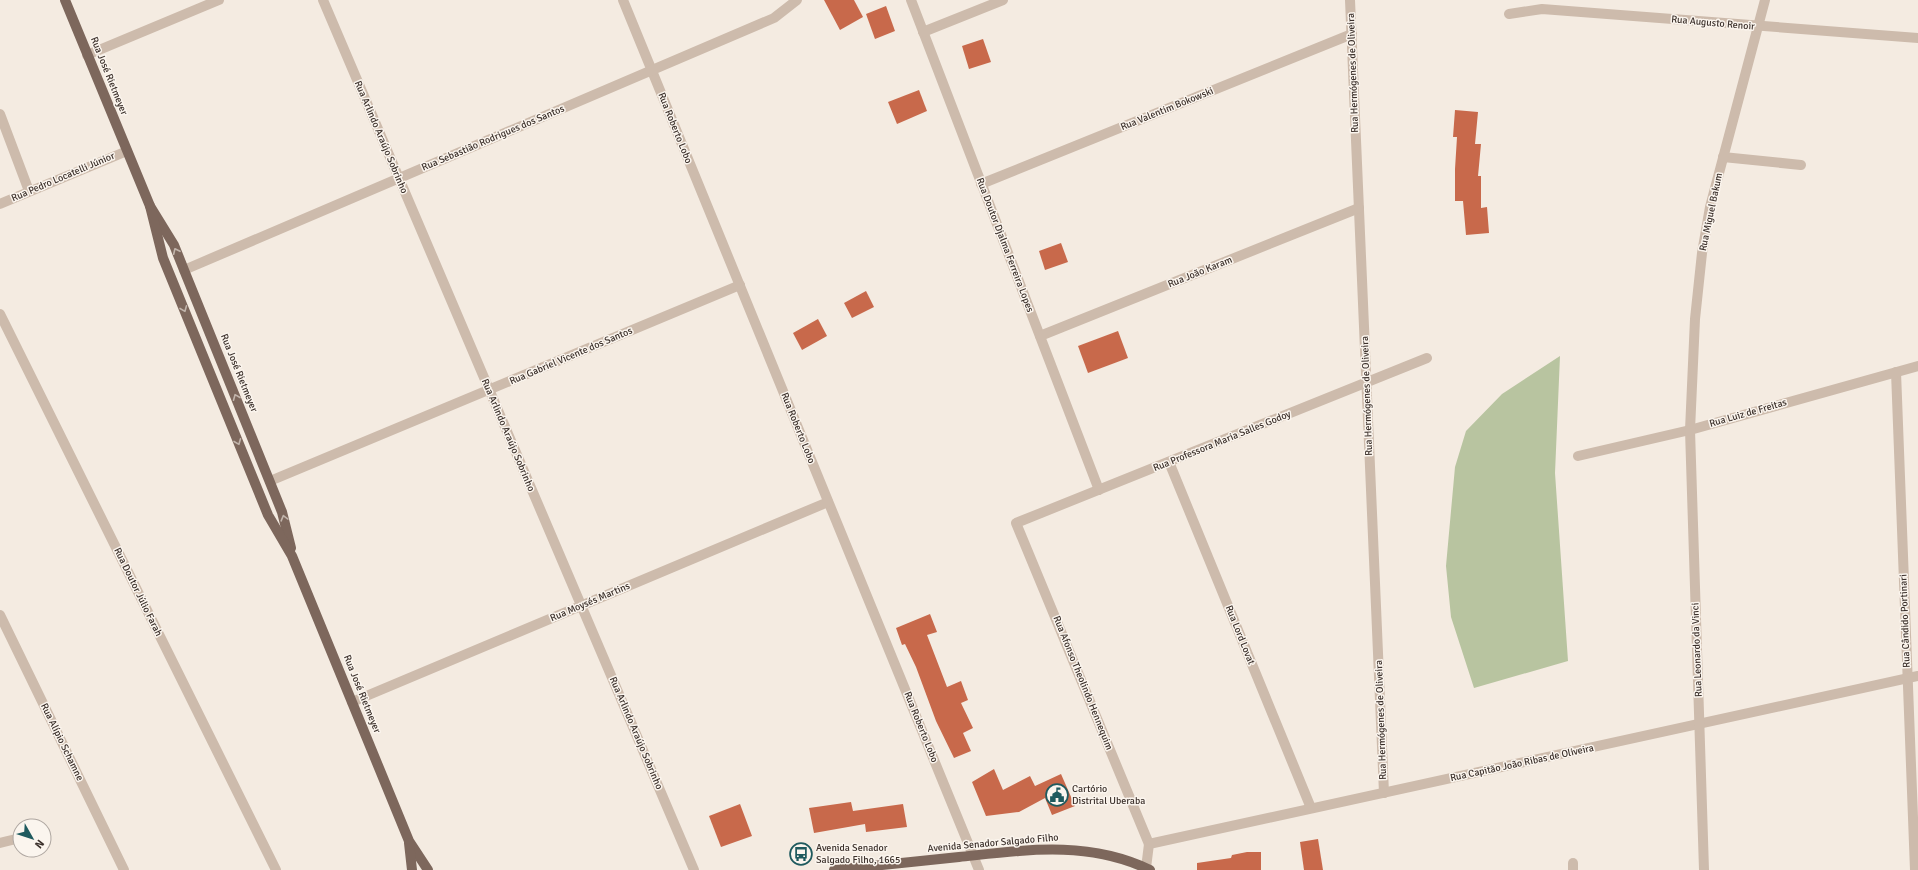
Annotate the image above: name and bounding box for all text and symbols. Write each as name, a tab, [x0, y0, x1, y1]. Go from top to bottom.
street label: Rua Hermógenes de Oliveira	[1345, 13, 1361, 133]
street label: Rua Augusto Renoir	[1671, 13, 1756, 33]
street label: Rua José Rietmeyer	[88, 35, 130, 117]
street label: Rua Arlindo Araújo Sobrinho	[352, 79, 410, 195]
street label: Rua Valentim Bokowski	[1119, 85, 1215, 133]
street label: Rua Roberto Lobo	[655, 91, 695, 165]
street label: Rua Sebastião Rodrigues dos Santos	[420, 102, 567, 174]
street label: Rua Pedro Locatelli Júnior	[10, 150, 117, 204]
street label: Rua Miguel Bakum	[1697, 172, 1725, 252]
street label: Rua Doutor Djalma Ferreira Lopes	[974, 176, 1036, 315]
one-way arrow	[173, 247, 181, 255]
street label: Rua João Karam	[1166, 254, 1234, 290]
one-way arrow	[180, 305, 188, 312]
street label: Rua Gabriel Vicente dos Santos	[508, 324, 635, 387]
street label: Rua José Rietmeyer	[218, 332, 260, 414]
street label: Rua Hermógenes de Oliveira	[1359, 336, 1375, 456]
street label: Rua Arlindo Araújo Sobrinho	[479, 377, 537, 493]
street label: Rua Roberto Lobo	[778, 391, 818, 465]
one-way arrow	[232, 393, 240, 400]
street label: Rua Luiz de Freitas	[1708, 396, 1789, 430]
street label: Rua Professora Maria Salles Godoy	[1151, 408, 1293, 474]
one-way arrow	[234, 439, 242, 446]
one-way arrow	[280, 514, 288, 521]
street label: Rua Doutor Júlio Farah	[111, 546, 165, 638]
street label: Rua Cândido Portinari	[1897, 574, 1913, 668]
street label: Rua Moysés Martins	[548, 580, 632, 624]
street label: Rua Leonardo da Vinci	[1689, 603, 1705, 697]
street label: Rua Lord Lovat	[1223, 604, 1258, 667]
street label: Rua Afonso Theolindo Hennequim	[1051, 614, 1115, 752]
street label: Rua José Rietmeyer	[341, 653, 383, 735]
street label: Rua Hermógenes de Oliveira	[1373, 660, 1389, 780]
street label: Rua Arlindo Araújo Sobrinho	[607, 675, 665, 791]
street label: Rua Roberto Lobo	[901, 690, 941, 764]
street label: Rua Alípio Schamne	[38, 701, 86, 783]
street label: Rua Capitão João Ribas de Oliveira	[1449, 742, 1595, 784]
public building icon: Cartório Distrital Uberaba	[1044, 782, 1070, 808]
place label: Cartório Distrital Uberaba	[1072, 783, 1145, 807]
north arrow	[12, 818, 52, 858]
street label: Avenida Senador Salgado Filho	[927, 831, 1059, 855]
text: N	[32, 837, 47, 851]
bus stop icon: Avenida Senador Salgado Filho, 1665	[788, 841, 814, 867]
place label: Avenida Senador Salgado Filho, 1665	[816, 842, 900, 866]

